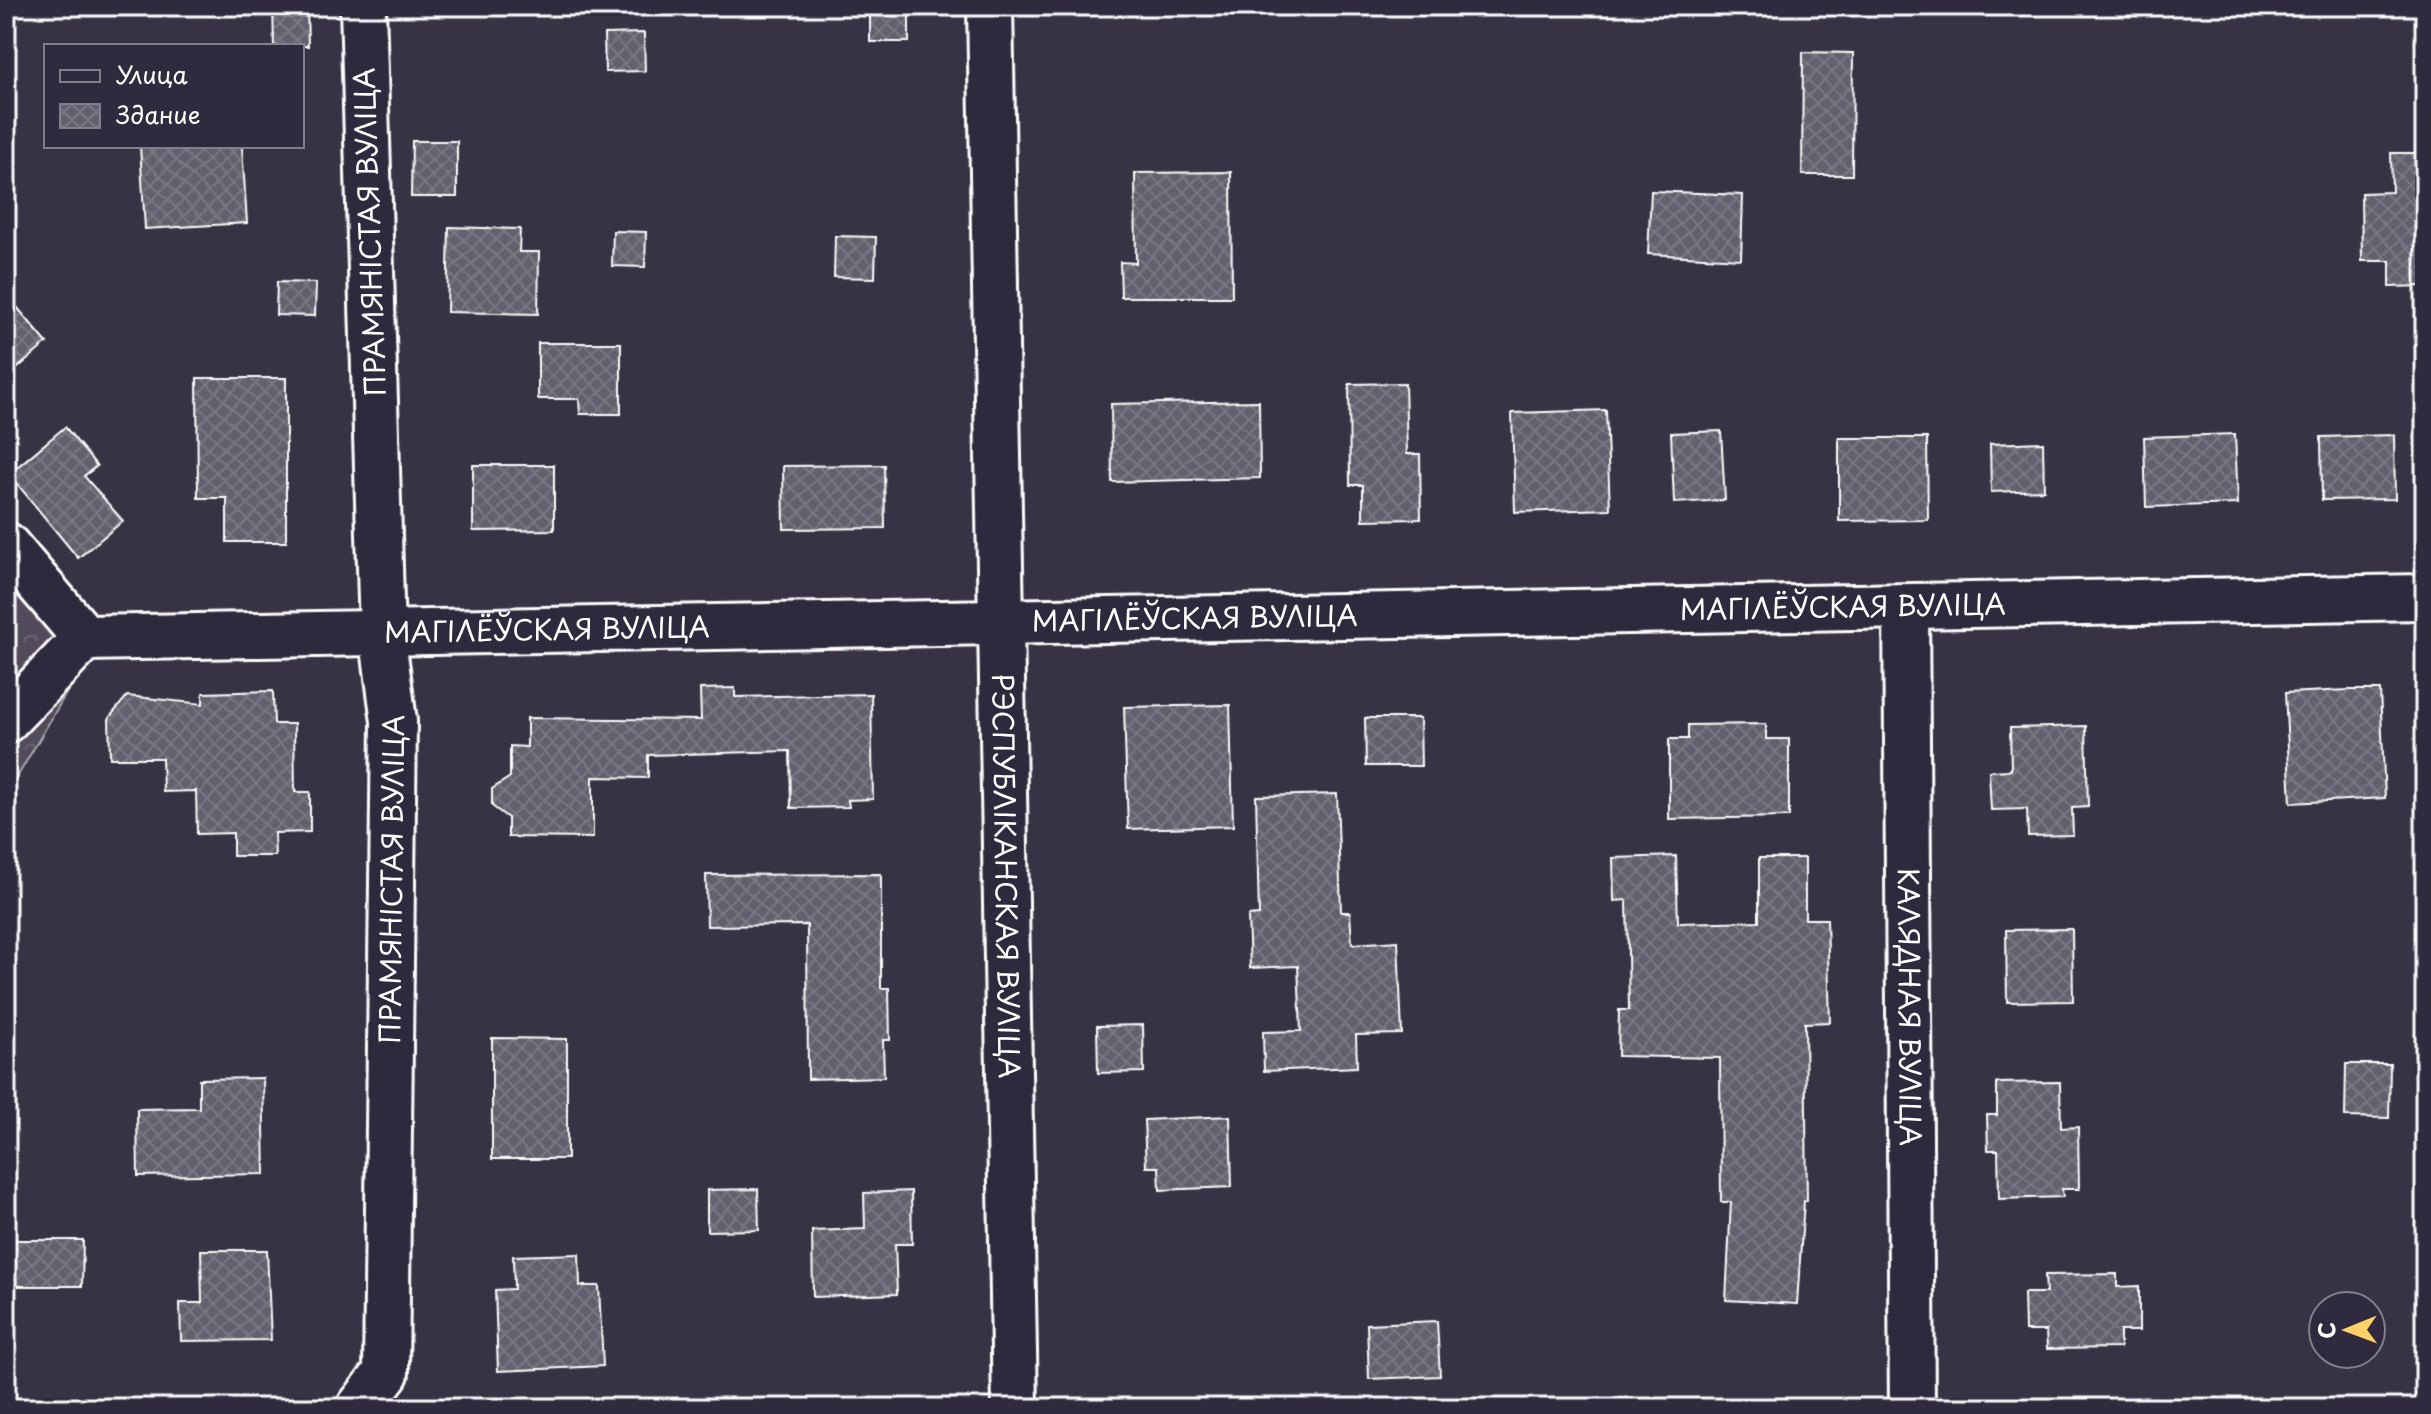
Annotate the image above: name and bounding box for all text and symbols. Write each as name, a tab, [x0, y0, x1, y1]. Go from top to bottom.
legend	[44, 44, 304, 148]
text: Улица	[116, 56, 188, 92]
street label: ПРАМЯНІСТАЯ ВУЛІЦА	[341, 67, 396, 397]
text: Здание	[116, 96, 201, 132]
street label: МАГІЛЁЎСКАЯ ВУЛІЦА	[1679, 581, 2006, 630]
street label: МАГІЛЁЎСКАЯ ВУЛІЦА	[1031, 593, 1358, 641]
street label: МАГІЛЁЎСКАЯ ВУЛІЦА	[384, 604, 710, 653]
street label: РЭСПУБЛІКАНСКАЯ ВУЛІЦА	[982, 673, 1032, 1079]
street label: ПРАМЯНІСТАЯ ВУЛІЦА	[367, 714, 414, 1044]
street label: КАЛЯДНАЯ ВУЛІЦА	[1888, 868, 1933, 1146]
north arrow	[2307, 1290, 2387, 1370]
text: С	[2309, 1322, 2342, 1339]

